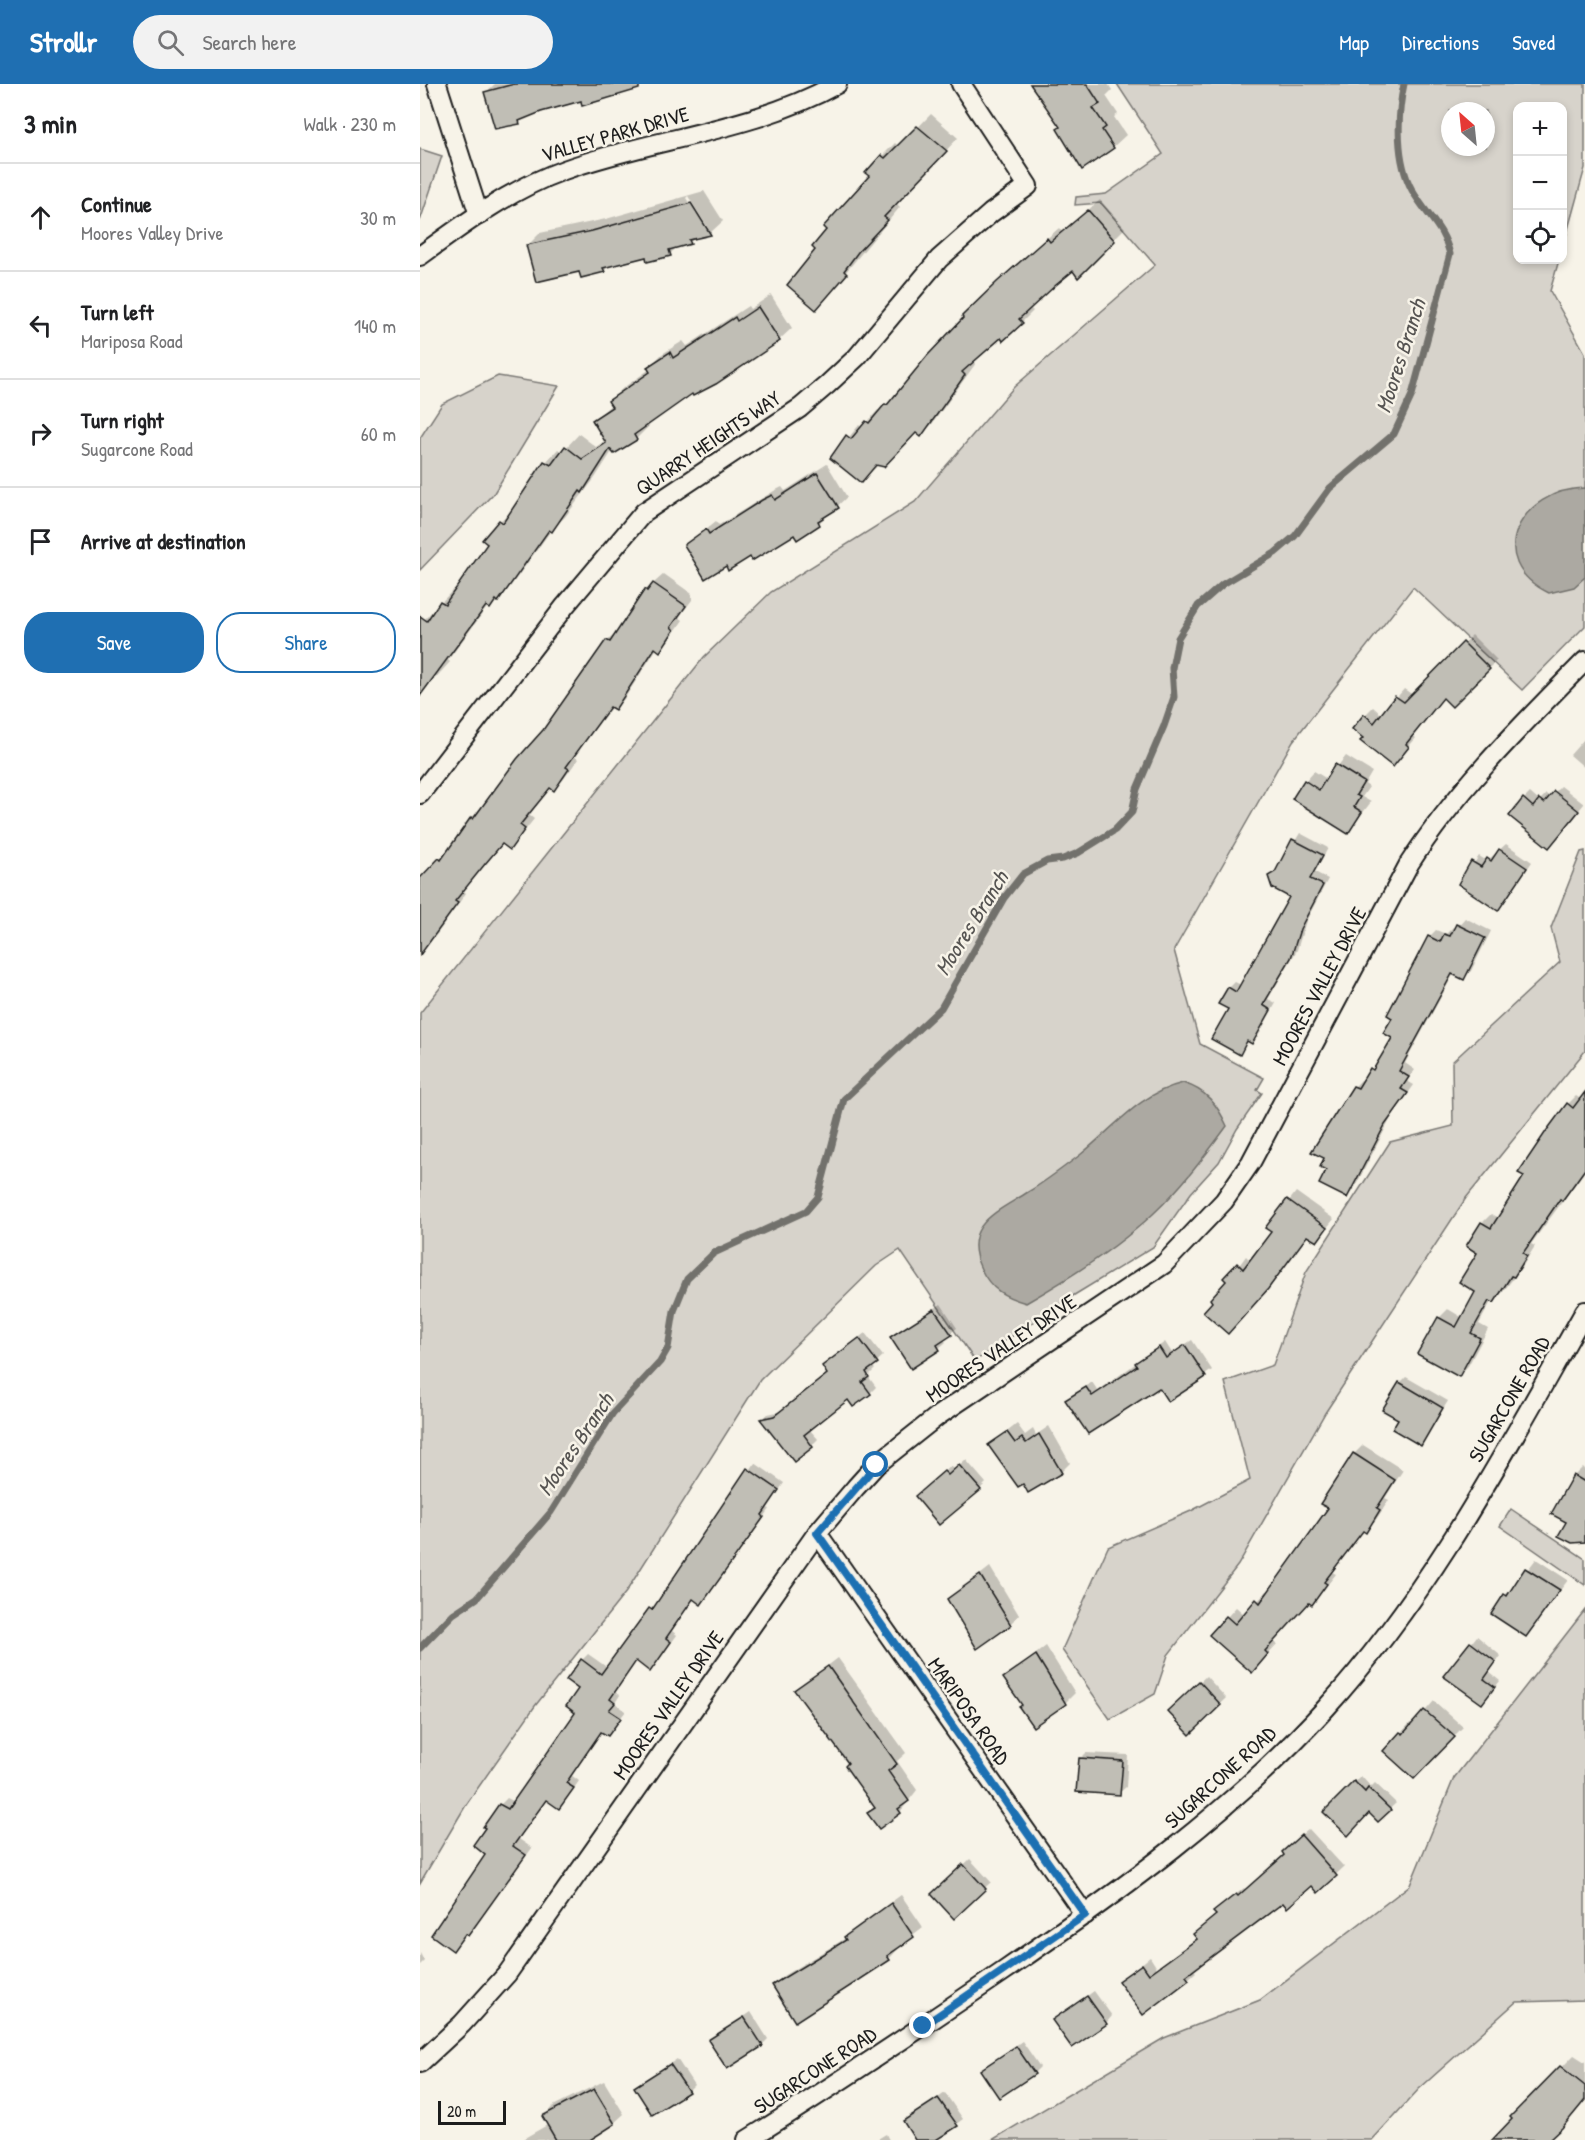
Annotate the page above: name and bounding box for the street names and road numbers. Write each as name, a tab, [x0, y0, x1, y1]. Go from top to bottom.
street label: VALLEY PARK DRIVE	[538, 99, 692, 169]
street label: QUARRY HEIGHTS WAY	[630, 383, 787, 502]
street label: MOORES VALLEY DRIVE	[1265, 902, 1373, 1070]
street label: MOORES VALLEY DRIVE	[920, 1287, 1082, 1409]
street label: SUGARCONE ROAD	[1461, 1331, 1557, 1467]
street label: MOORES VALLEY DRIVE	[606, 1625, 730, 1785]
street label: MARIPOSA ROAD	[921, 1651, 1017, 1771]
street label: SUGARCONE ROAD	[1158, 1719, 1282, 1835]
street label: SUGARCONE ROAD	[748, 2019, 882, 2121]

